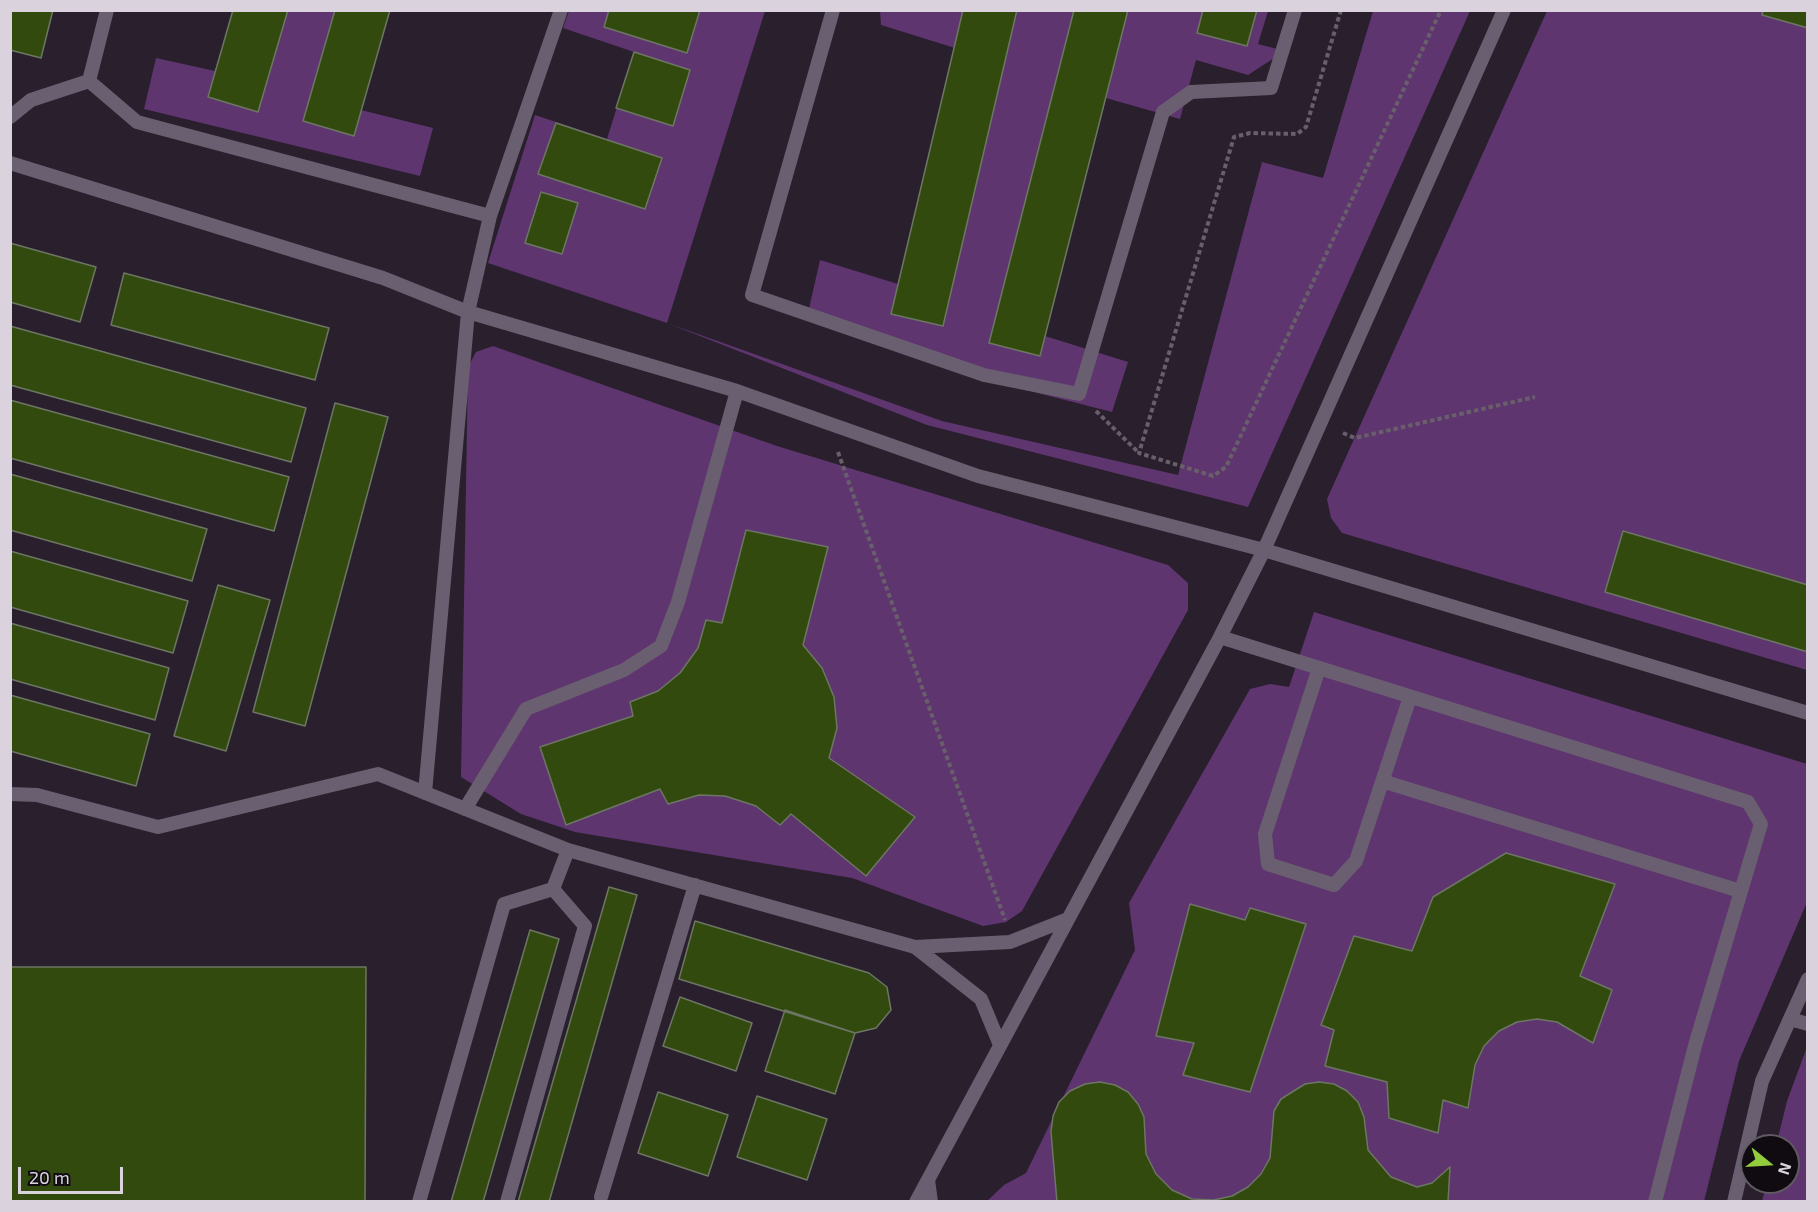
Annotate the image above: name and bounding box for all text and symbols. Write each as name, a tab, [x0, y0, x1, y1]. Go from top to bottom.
north arrow	[1740, 1134, 1800, 1194]
scale bar	[21, 1155, 126, 1193]
text: N	[1775, 1161, 1797, 1178]
text: 20 m	[29, 1166, 70, 1188]

